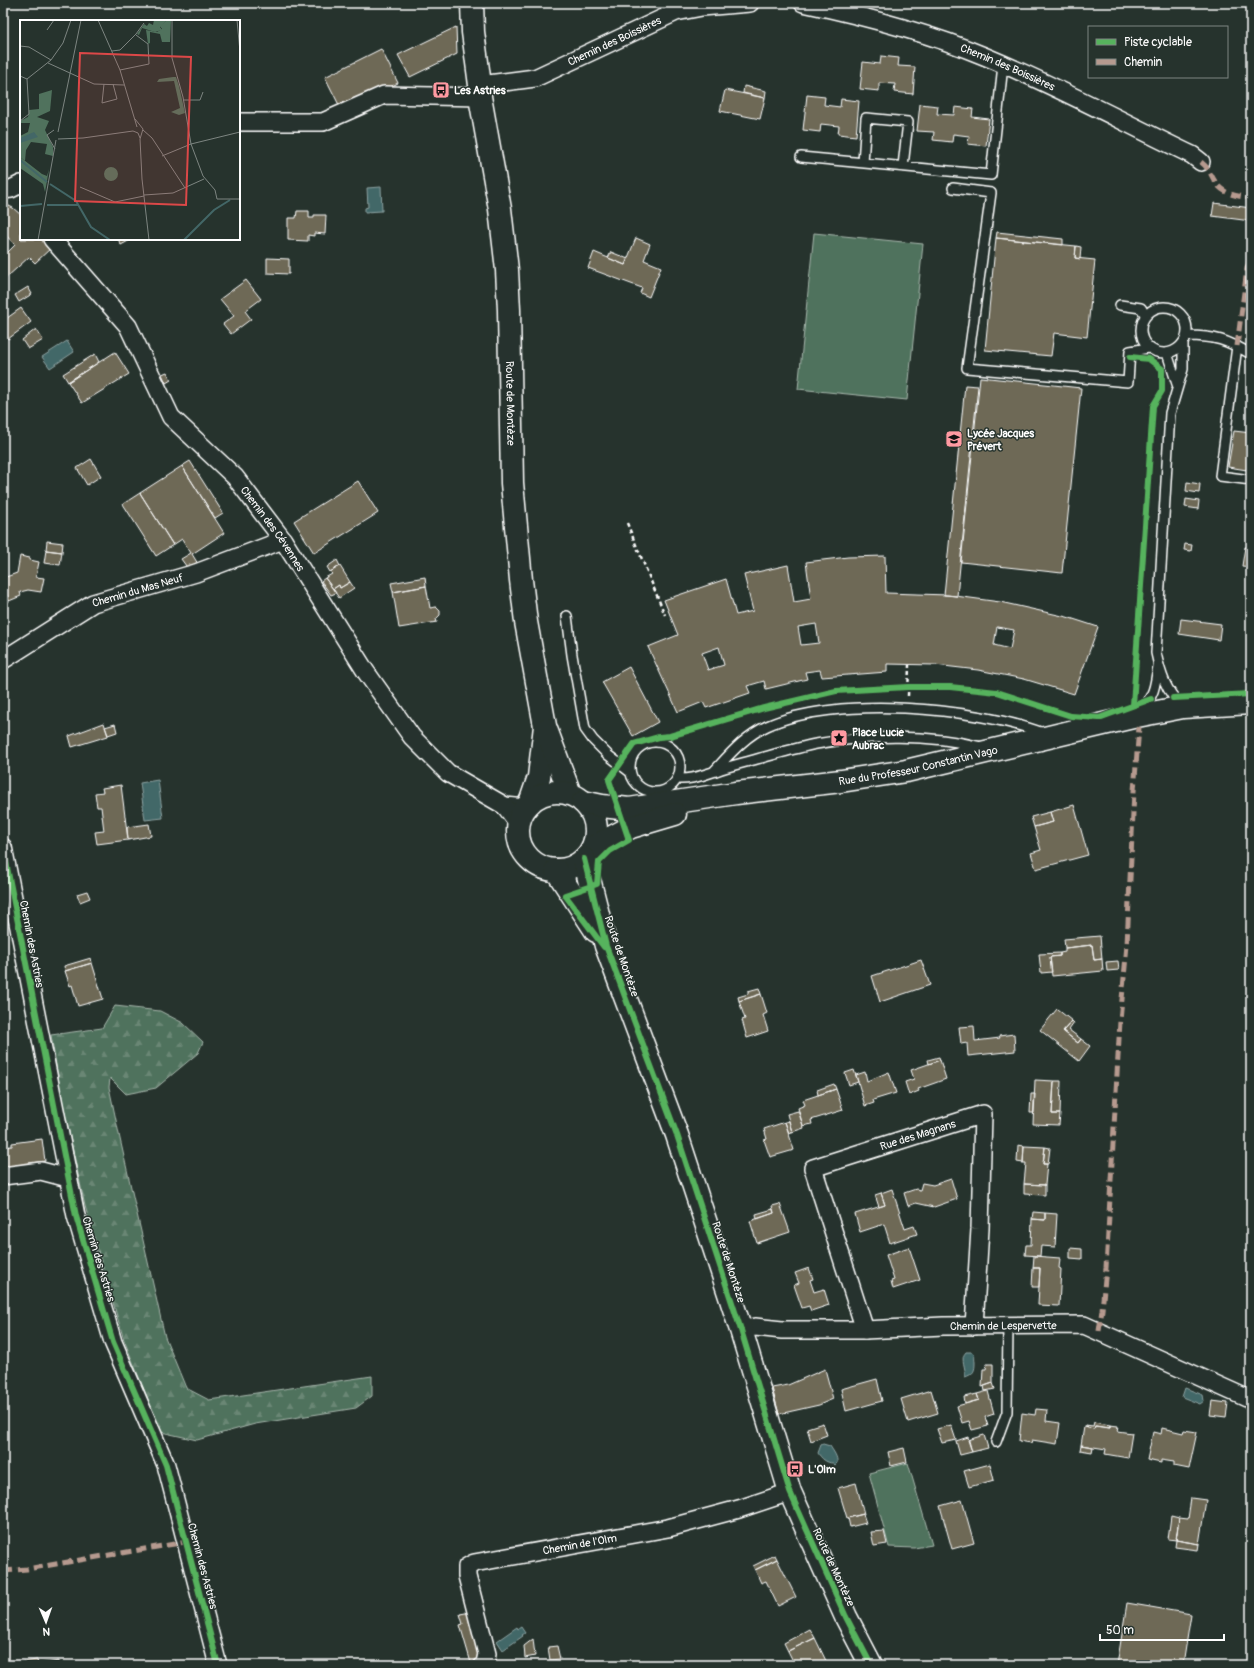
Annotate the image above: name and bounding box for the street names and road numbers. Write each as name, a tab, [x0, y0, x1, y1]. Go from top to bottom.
street label: Chemin des Boissières	[566, 14, 663, 69]
street label: Chemin des Boissières	[959, 41, 1057, 94]
street label: Route de Montèze	[503, 361, 517, 446]
street label: Chemin des Cévennes	[238, 484, 307, 574]
street label: Chemin du Mas Neuf	[91, 571, 185, 610]
street label: Rue du Professeur Constantin Vago	[838, 743, 999, 788]
street label: Chemin des Astries	[17, 899, 46, 989]
street label: Route de Montèze	[602, 914, 642, 999]
street label: Rue des Magnans	[878, 1117, 957, 1153]
street label: Chemin des Astries	[79, 1215, 118, 1303]
street label: Route de Montèze	[709, 1220, 748, 1305]
street label: Chemin de Lespervette	[950, 1319, 1057, 1333]
street label: Chemin des Astries	[185, 1522, 220, 1611]
street label: Route de Montèze	[810, 1526, 858, 1609]
street label: Chemin de l'Olm	[542, 1531, 618, 1557]

